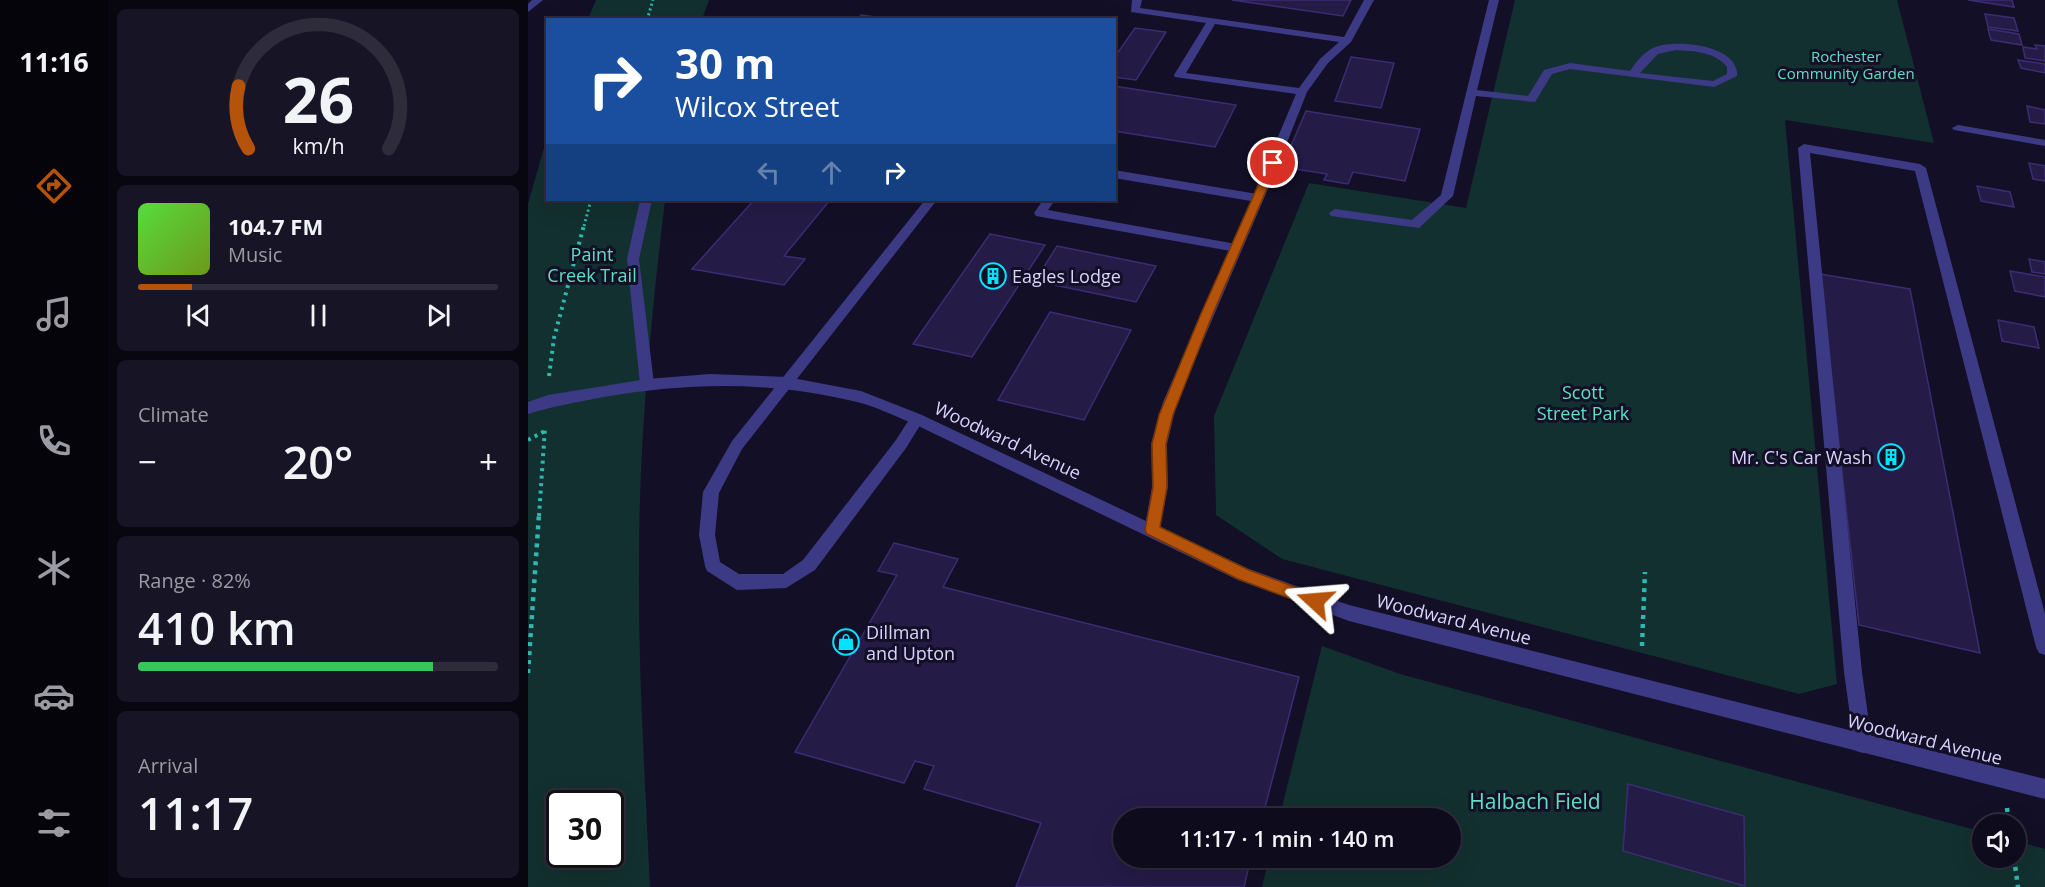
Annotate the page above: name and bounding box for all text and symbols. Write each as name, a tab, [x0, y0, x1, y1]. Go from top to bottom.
text: 30 m	[675, 34, 775, 91]
icon: right	[576, 42, 654, 120]
text: 11:16	[19, 43, 89, 80]
park label: Rochester Community Garden	[1777, 46, 1915, 83]
text: 26	[282, 56, 354, 141]
text: Wilcox Street	[675, 88, 839, 125]
text: km/h	[292, 132, 344, 161]
pin	[1247, 137, 1298, 188]
icon: arrive	[1256, 146, 1289, 179]
icon: left	[752, 156, 785, 189]
icon: ahead	[815, 156, 848, 189]
icon: right	[878, 156, 911, 189]
icon: directions	[33, 165, 75, 207]
text: 104.7 FM	[228, 211, 323, 241]
text: Music	[228, 241, 282, 268]
park label: Paint Creek Trail	[547, 242, 637, 287]
building icon: Eagles Lodge	[978, 261, 1008, 291]
place label: Eagles Lodge	[1012, 264, 1121, 288]
icon: music	[33, 293, 75, 335]
icon: previous	[182, 299, 215, 332]
icon: pause	[302, 299, 335, 332]
icon: next	[422, 299, 455, 332]
park label: Scott Street Park	[1537, 380, 1630, 425]
street label: Woodward Avenue	[931, 396, 1085, 484]
text: Climate	[138, 401, 209, 428]
icon: phone	[33, 420, 75, 462]
text: 20°	[283, 431, 353, 492]
text: −	[138, 439, 157, 484]
text: +	[479, 439, 498, 484]
building icon: Mr. C's Car Wash	[1876, 442, 1906, 472]
place label: Mr. C's Car Wash	[1731, 445, 1872, 469]
icon: climate	[33, 547, 75, 589]
text: Range · 82%	[138, 567, 251, 594]
position arrow	[1283, 569, 1347, 633]
street label: Woodward Avenue	[1374, 588, 1534, 650]
text: 410 km	[138, 597, 296, 658]
place label: Dillman and Upton	[866, 620, 955, 665]
shop icon: Dillman and Upton	[831, 627, 861, 657]
icon: car	[33, 675, 75, 717]
street label: Woodward Avenue	[1845, 708, 2005, 770]
text: Arrival	[138, 752, 198, 779]
text: 11:17	[138, 782, 253, 843]
park label: Halbach Field	[1469, 787, 1601, 815]
speed limit sign: 30	[546, 790, 624, 868]
icon: filters	[33, 802, 75, 844]
map controls	[1972, 814, 2026, 868]
button: sound	[1972, 814, 2026, 868]
text: 11:17 · 1 min · 140 m	[1179, 823, 1395, 853]

